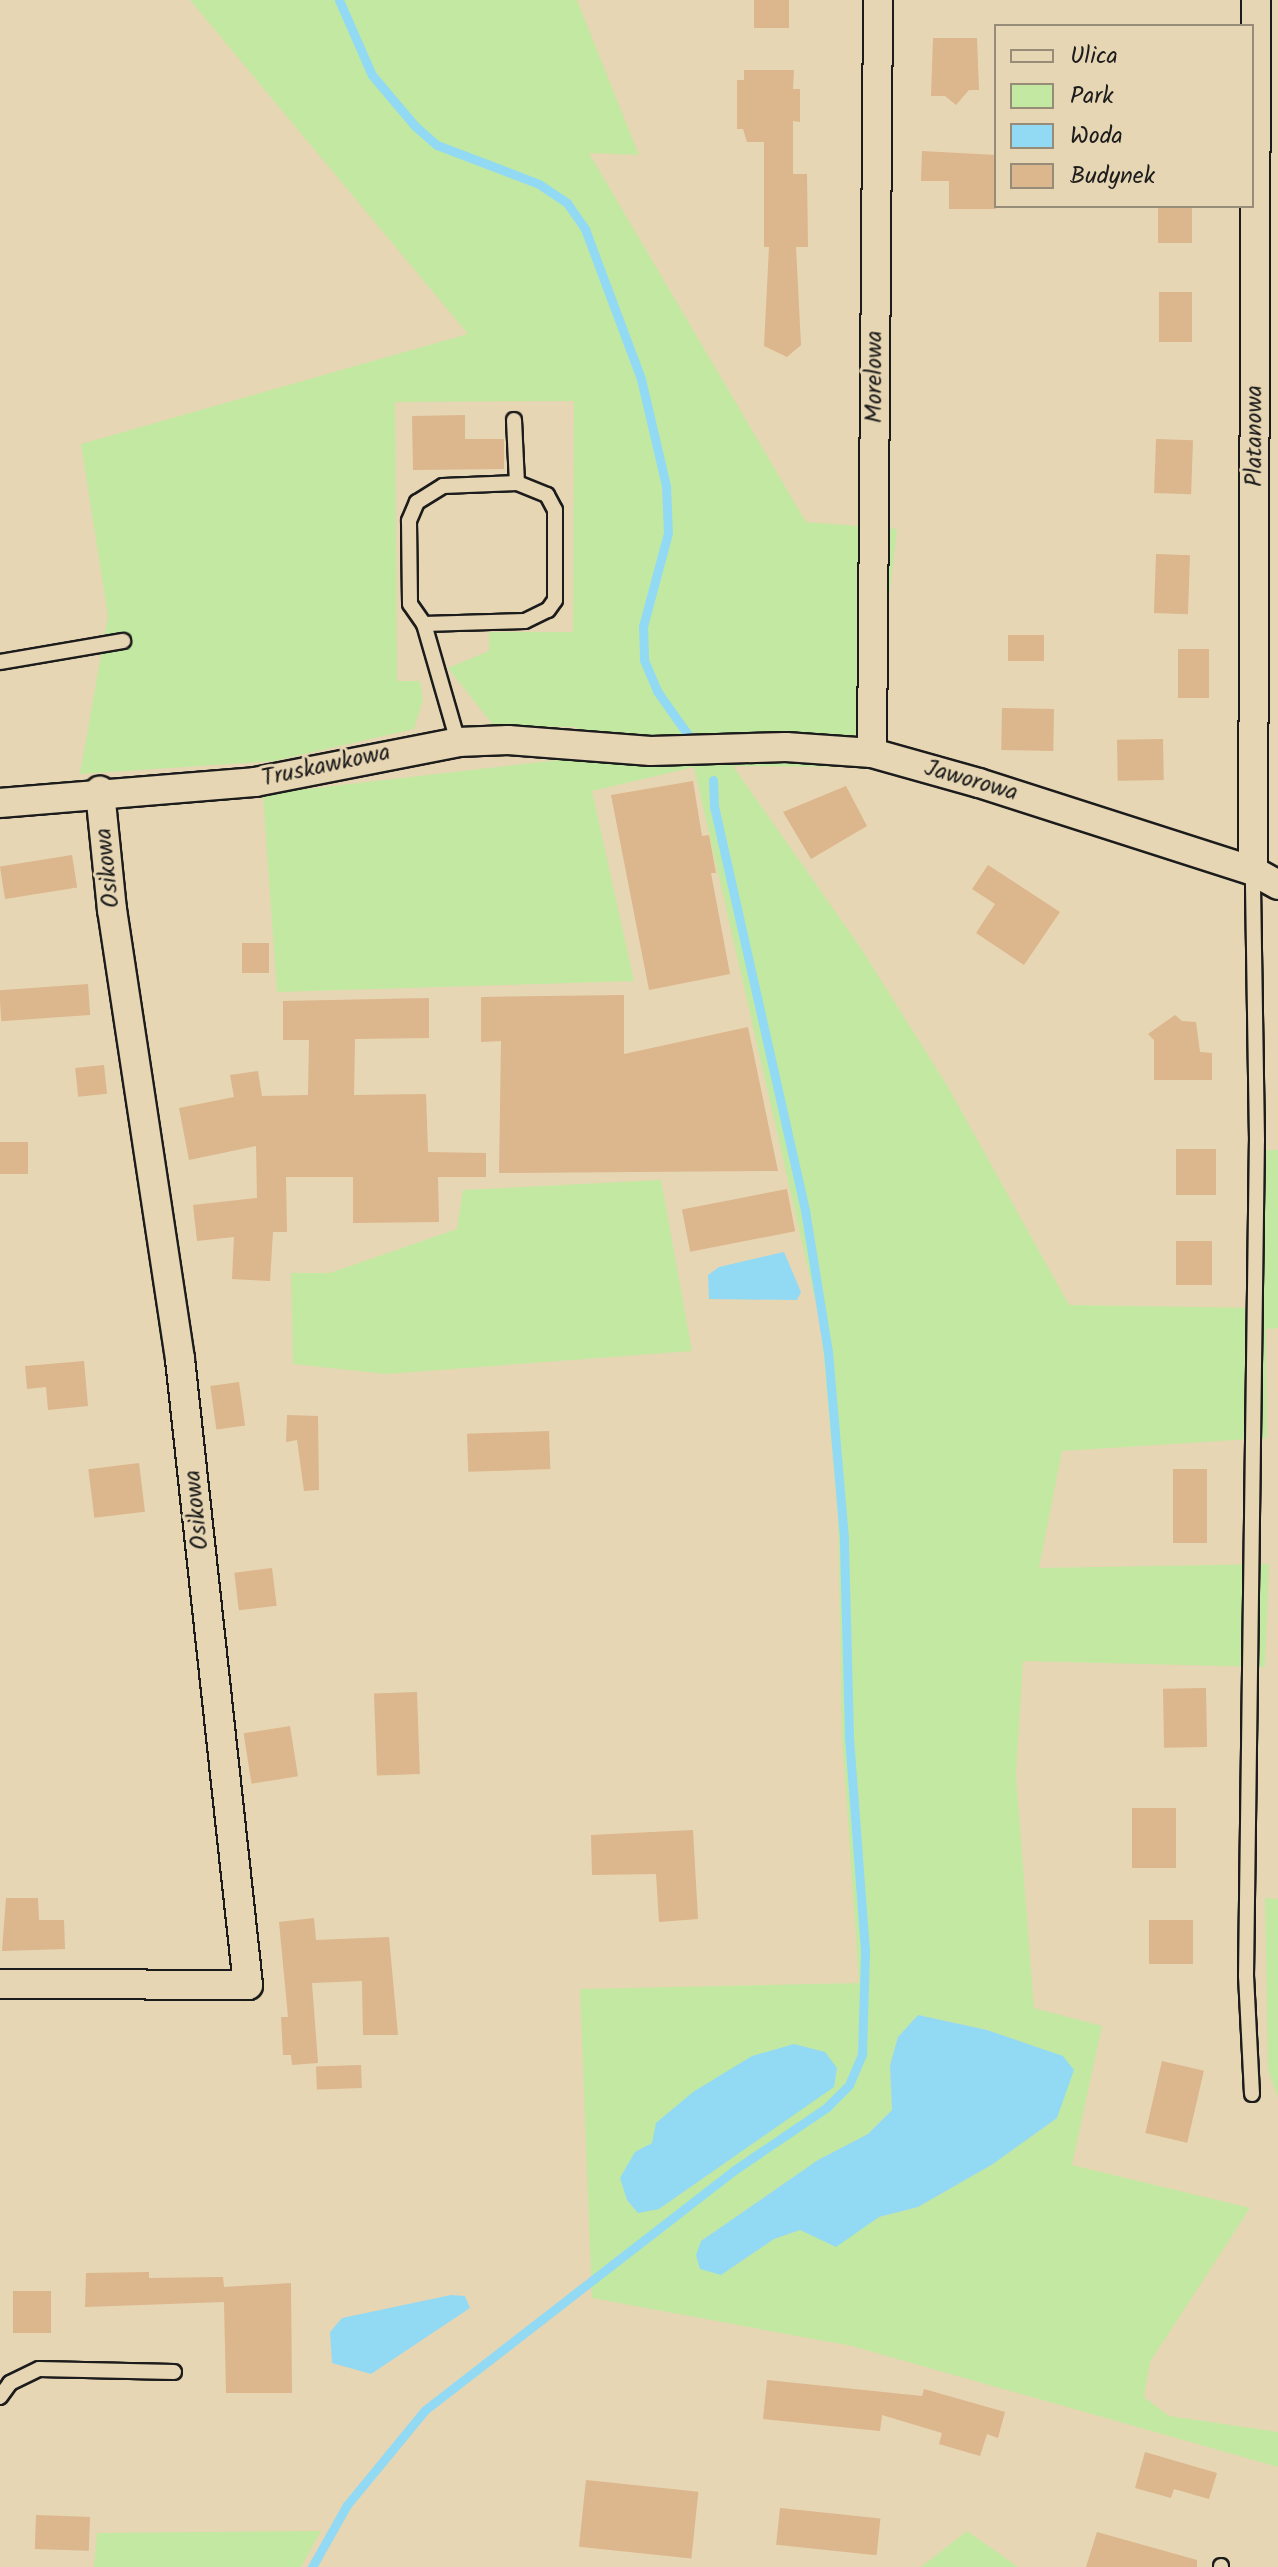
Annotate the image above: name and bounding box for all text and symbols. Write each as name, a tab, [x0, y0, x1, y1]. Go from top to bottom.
legend	[994, 24, 1254, 208]
text: Ulica	[1070, 37, 1118, 76]
text: Park	[1070, 77, 1114, 116]
text: Woda	[1070, 117, 1123, 156]
text: Budynek	[1070, 157, 1155, 196]
street label: Morelowa	[861, 331, 889, 423]
street label: Platanowa	[1241, 385, 1269, 487]
street label: Truskawkowa	[259, 738, 393, 794]
street label: Jaworowa	[921, 754, 1021, 808]
street label: Osikowa	[89, 827, 127, 909]
street label: Osikowa	[178, 1469, 216, 1551]

